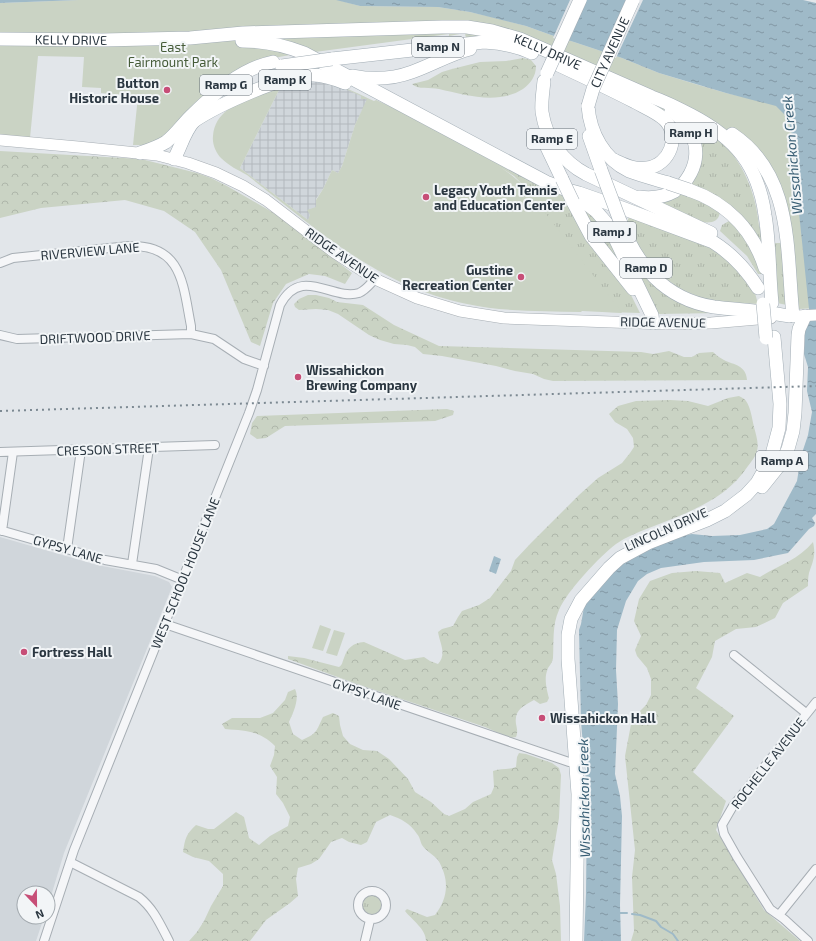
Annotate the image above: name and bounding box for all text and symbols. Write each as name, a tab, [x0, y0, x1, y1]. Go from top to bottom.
street label: CITY AVENUE	[587, 14, 632, 90]
street label: KELLY DRIVE	[512, 30, 584, 73]
street label: KELLY DRIVE	[35, 31, 107, 48]
road number: Ramp N	[412, 37, 464, 57]
park label: East Fairmount Park	[128, 39, 219, 70]
road number: Ramp K	[259, 70, 311, 90]
place label: Button Historic House	[69, 75, 159, 106]
road number: Ramp G	[200, 75, 252, 95]
marker: Button Historic House	[162, 85, 172, 95]
water label: Wissahickon Creek	[778, 95, 805, 215]
road number: Ramp H	[665, 123, 717, 143]
road number: Ramp E	[527, 129, 577, 149]
place label: Legacy Youth Tennis and Education Center	[434, 182, 565, 213]
marker: Legacy Youth Tennis and Education Center	[421, 192, 431, 202]
road number: Ramp J	[588, 222, 636, 242]
street label: RIDGE AVENUE	[302, 224, 382, 286]
street label: RIVERVIEW LANE	[40, 239, 140, 263]
road number: Ramp D	[620, 258, 672, 278]
place label: Gustine Recreation Center	[402, 262, 513, 293]
marker: Gustine Recreation Center	[516, 272, 526, 282]
street label: RIDGE AVENUE	[620, 313, 706, 331]
street label: DRIFTWOOD DRIVE	[39, 327, 151, 347]
place label: Wissahickon Brewing Company	[306, 362, 418, 393]
marker: Wissahickon Brewing Company	[293, 372, 303, 382]
street label: CRESSON STREET	[56, 439, 160, 459]
road number: Ramp A	[756, 451, 808, 471]
street label: WEST SCHOOL HOUSE LANE	[147, 495, 223, 651]
street label: LINCOLN DRIVE	[622, 504, 710, 554]
street label: GYPSY LANE	[31, 531, 105, 567]
place label: Fortress Hall	[32, 644, 113, 660]
marker: Fortress Hall	[19, 647, 29, 657]
street label: GYPSY LANE	[331, 675, 403, 713]
place label: Wissahickon Hall	[550, 710, 656, 726]
marker: Wissahickon Hall	[537, 713, 547, 723]
street label: ROCHELLE AVENUE	[727, 714, 809, 812]
water label: Wissahickon Creek	[574, 738, 593, 858]
north arrow	[16, 885, 56, 925]
text: N	[34, 907, 46, 922]

